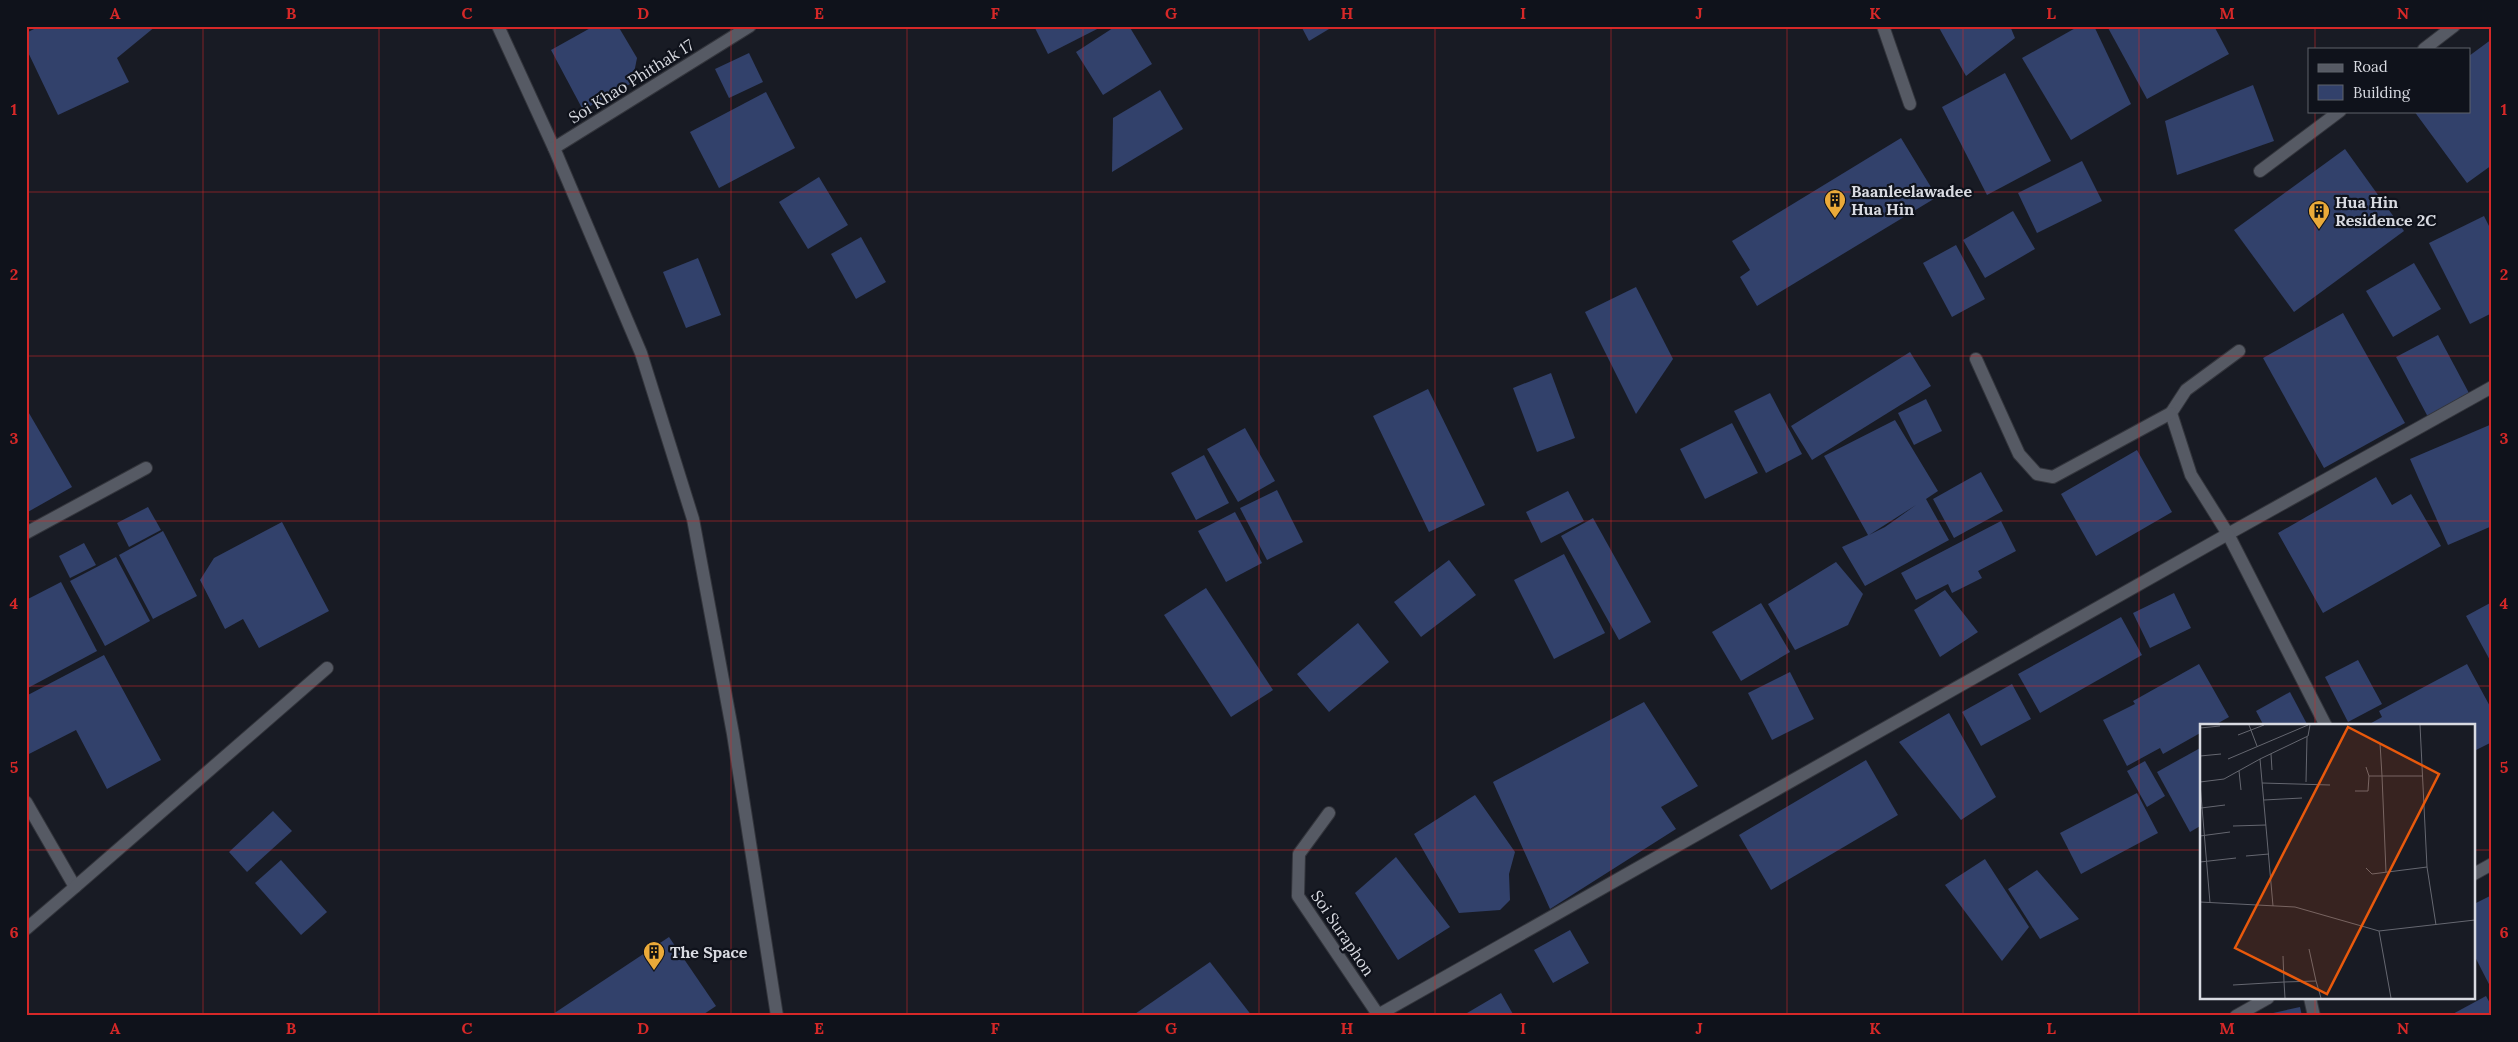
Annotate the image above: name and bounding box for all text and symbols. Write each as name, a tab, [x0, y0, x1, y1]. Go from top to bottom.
text: A	[110, 3, 121, 23]
text: B	[286, 3, 297, 23]
text: C	[461, 3, 473, 23]
text: D	[637, 3, 649, 23]
text: E	[814, 3, 824, 23]
text: F	[990, 3, 1000, 23]
text: G	[1165, 3, 1177, 23]
text: H	[1341, 3, 1354, 23]
text: I	[1520, 3, 1526, 23]
text: J	[1695, 3, 1703, 23]
text: K	[1869, 3, 1881, 23]
text: L	[2046, 3, 2056, 23]
text: M	[2219, 3, 2235, 23]
text: N	[2397, 3, 2409, 23]
street label: Soi Khao Phithak 17	[565, 34, 698, 127]
legend	[2308, 48, 2470, 112]
text: Road	[2353, 57, 2388, 76]
text: Building	[2353, 83, 2411, 102]
text: 1	[11, 99, 17, 119]
text: 1	[2501, 99, 2507, 119]
place label: Baanleelawadee Hua Hin	[1851, 181, 1972, 219]
building icon: Baanleelawadee Hua Hin	[1823, 188, 1847, 219]
place label: Hua Hin Residence 2C	[2335, 192, 2436, 230]
building icon: Hua Hin Residence 2C	[2307, 199, 2331, 230]
text: 2	[10, 264, 18, 284]
text: 2	[2500, 264, 2508, 284]
text: 3	[10, 428, 19, 448]
text: 3	[2500, 428, 2509, 448]
text: 4	[10, 593, 19, 613]
text: 4	[2500, 593, 2509, 613]
inset map	[2200, 724, 2476, 1000]
text: 5	[10, 757, 19, 777]
text: 5	[2500, 757, 2509, 777]
street label: Soi Suraphon	[1307, 886, 1379, 980]
text: 6	[9, 922, 19, 942]
text: 6	[2499, 922, 2509, 942]
building icon: The Space	[642, 940, 666, 971]
place label: The Space	[670, 942, 748, 962]
text: A	[110, 1018, 121, 1038]
text: B	[286, 1018, 297, 1038]
text: C	[461, 1018, 473, 1038]
text: D	[637, 1018, 649, 1038]
text: E	[814, 1018, 824, 1038]
text: F	[990, 1018, 1000, 1038]
text: G	[1165, 1018, 1177, 1038]
text: H	[1341, 1018, 1354, 1038]
text: I	[1520, 1018, 1526, 1038]
text: J	[1695, 1018, 1703, 1038]
text: K	[1869, 1018, 1881, 1038]
text: L	[2046, 1018, 2056, 1038]
text: M	[2219, 1018, 2235, 1038]
text: N	[2397, 1018, 2409, 1038]

